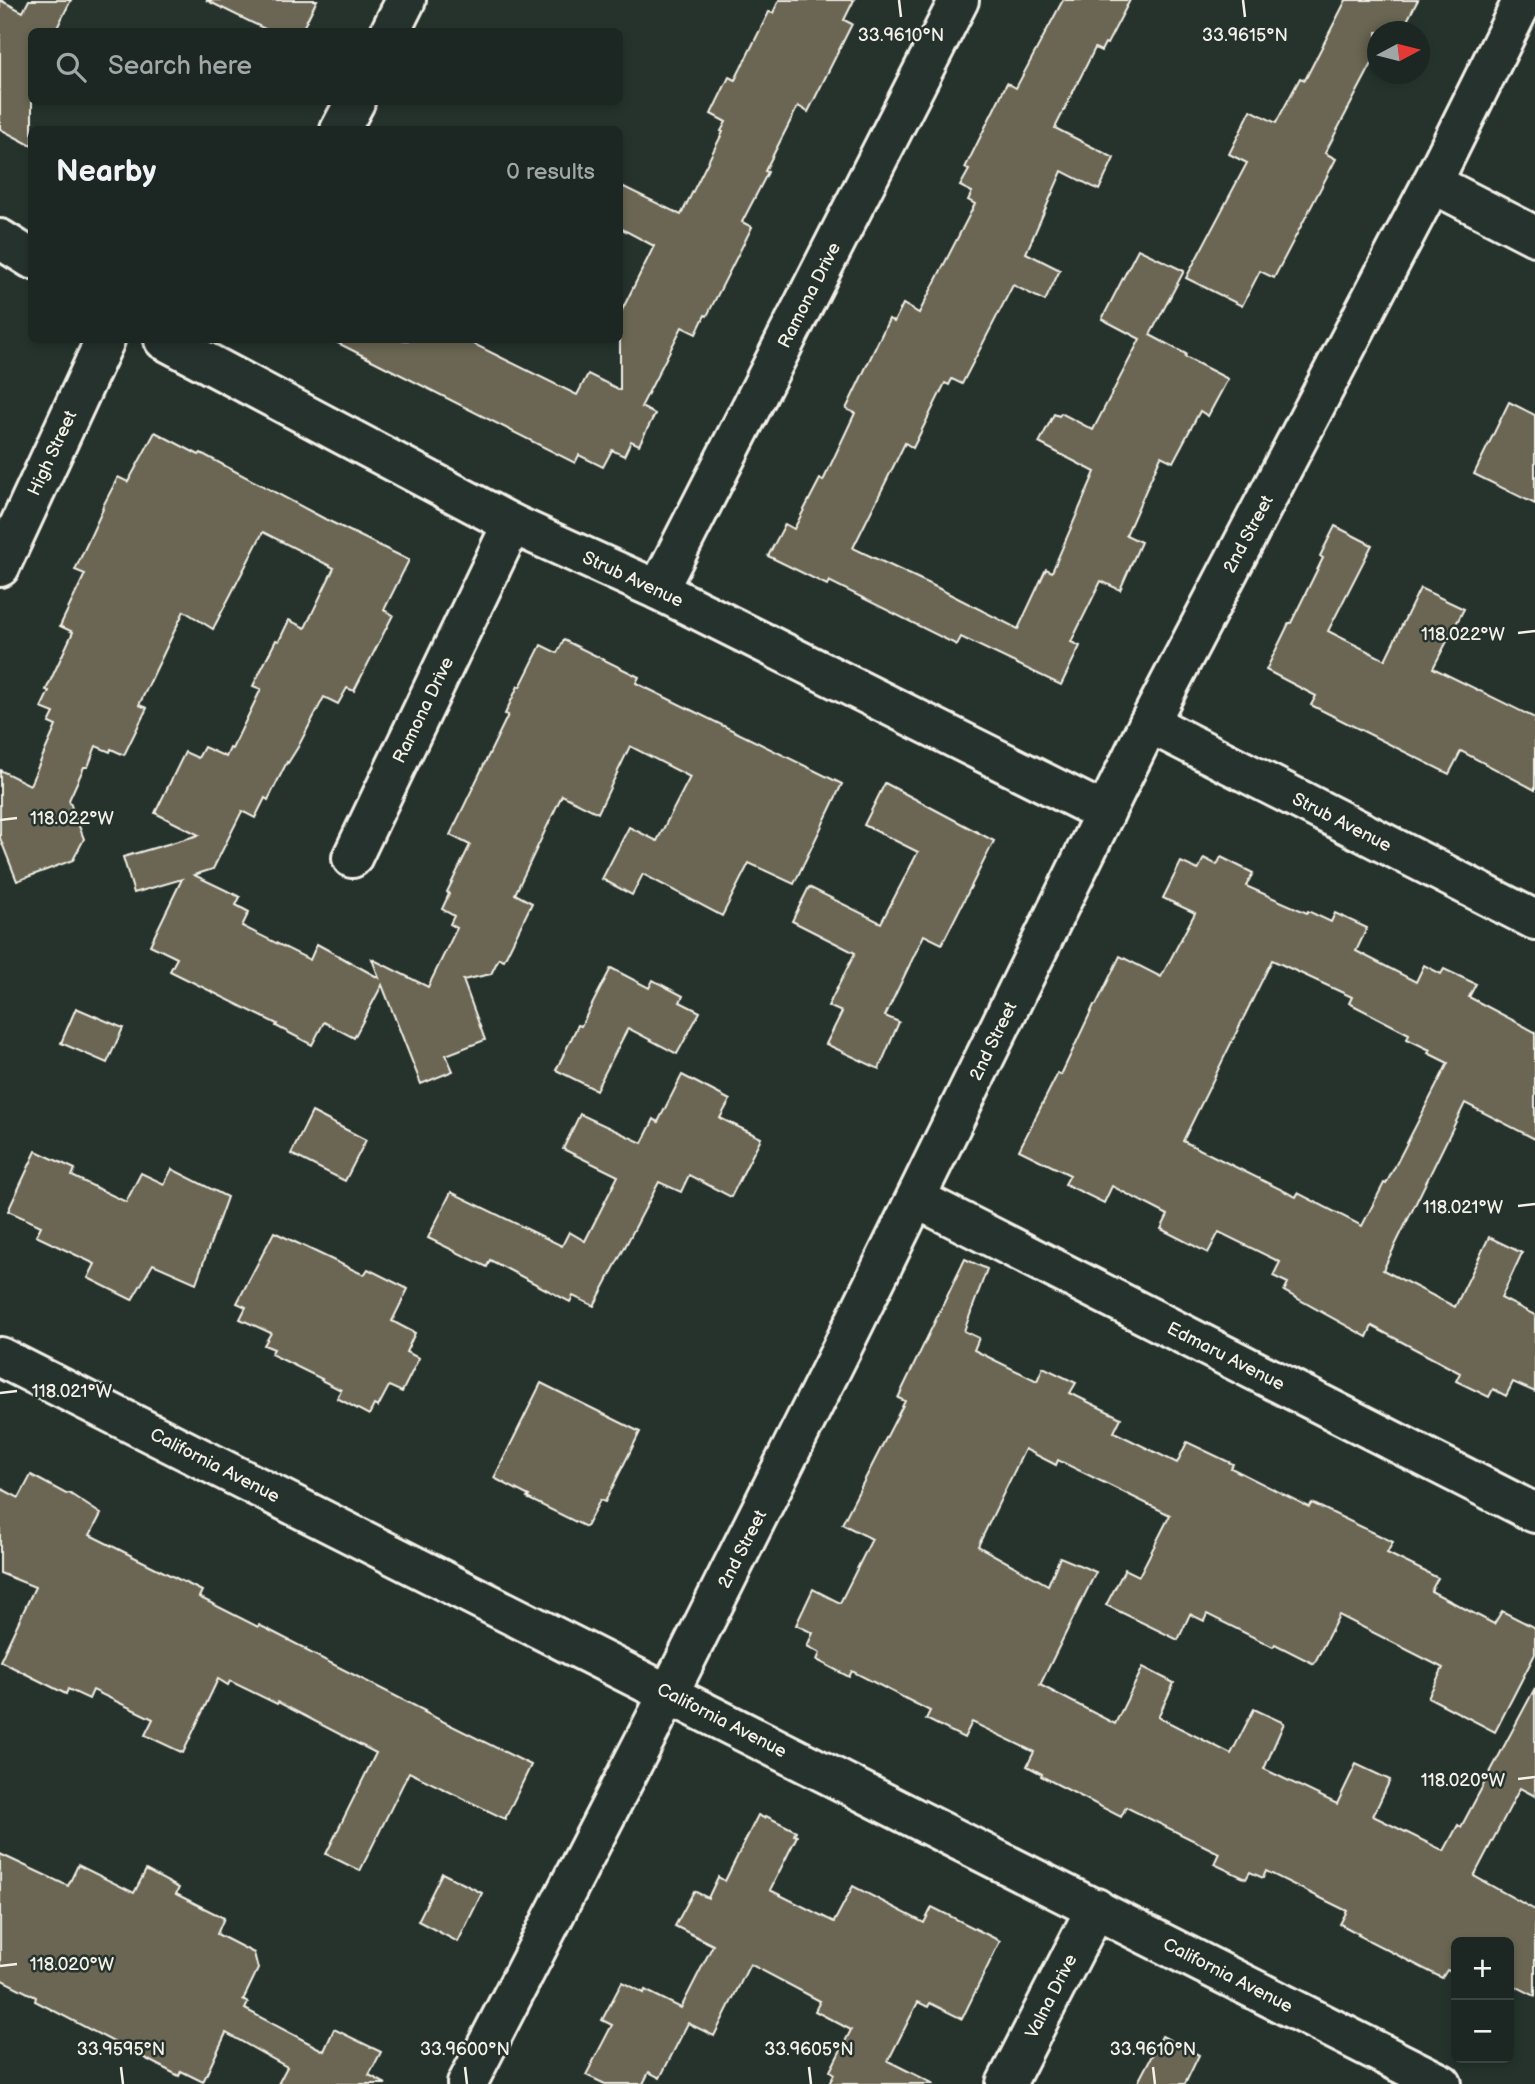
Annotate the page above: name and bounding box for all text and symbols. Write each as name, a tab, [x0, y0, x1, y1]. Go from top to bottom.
north arrow	[1367, 21, 1430, 84]
text: 33.9610°N	[858, 25, 944, 46]
text: 33.9615°N	[1202, 25, 1288, 46]
search box	[28, 28, 623, 105]
icon: search	[52, 48, 90, 86]
text: Search here	[108, 51, 252, 82]
text: Nearby	[56, 154, 156, 190]
text: 0 results	[506, 158, 595, 186]
street label: Ramona Drive	[774, 239, 845, 352]
street label: High Street	[24, 407, 82, 499]
street label: 2nd Street	[1219, 491, 1278, 577]
street label: Strub Avenue	[579, 547, 687, 612]
text: 118.022°W	[1421, 624, 1506, 645]
street label: Ramona Drive	[389, 653, 458, 767]
street label: Strub Avenue	[1289, 788, 1395, 857]
text: 118.022°W	[30, 808, 115, 829]
street label: 2nd Street	[965, 998, 1022, 1084]
text: 118.021°W	[1423, 1197, 1504, 1218]
street label: Edmaru Avenue	[1164, 1318, 1288, 1395]
text: 118.021°W	[32, 1381, 113, 1402]
street label: California Avenue	[146, 1424, 283, 1507]
street label: 2nd Street	[714, 1506, 771, 1592]
street label: California Avenue	[653, 1679, 790, 1762]
text: 118.020°W	[1421, 1770, 1506, 1791]
street label: California Avenue	[1159, 1934, 1296, 2017]
map controls	[1451, 1937, 1514, 2063]
button: +	[1451, 1937, 1514, 2000]
street label: Valna Drive	[1021, 1950, 1082, 2042]
text: 118.020°W	[30, 1954, 115, 1975]
button: −	[1451, 2000, 1514, 2063]
text: 33.9595°N	[77, 2039, 165, 2060]
text: 33.9600°N	[420, 2039, 510, 2060]
text: 33.9605°N	[764, 2039, 854, 2060]
text: 33.9610°N	[1110, 2039, 1196, 2060]

